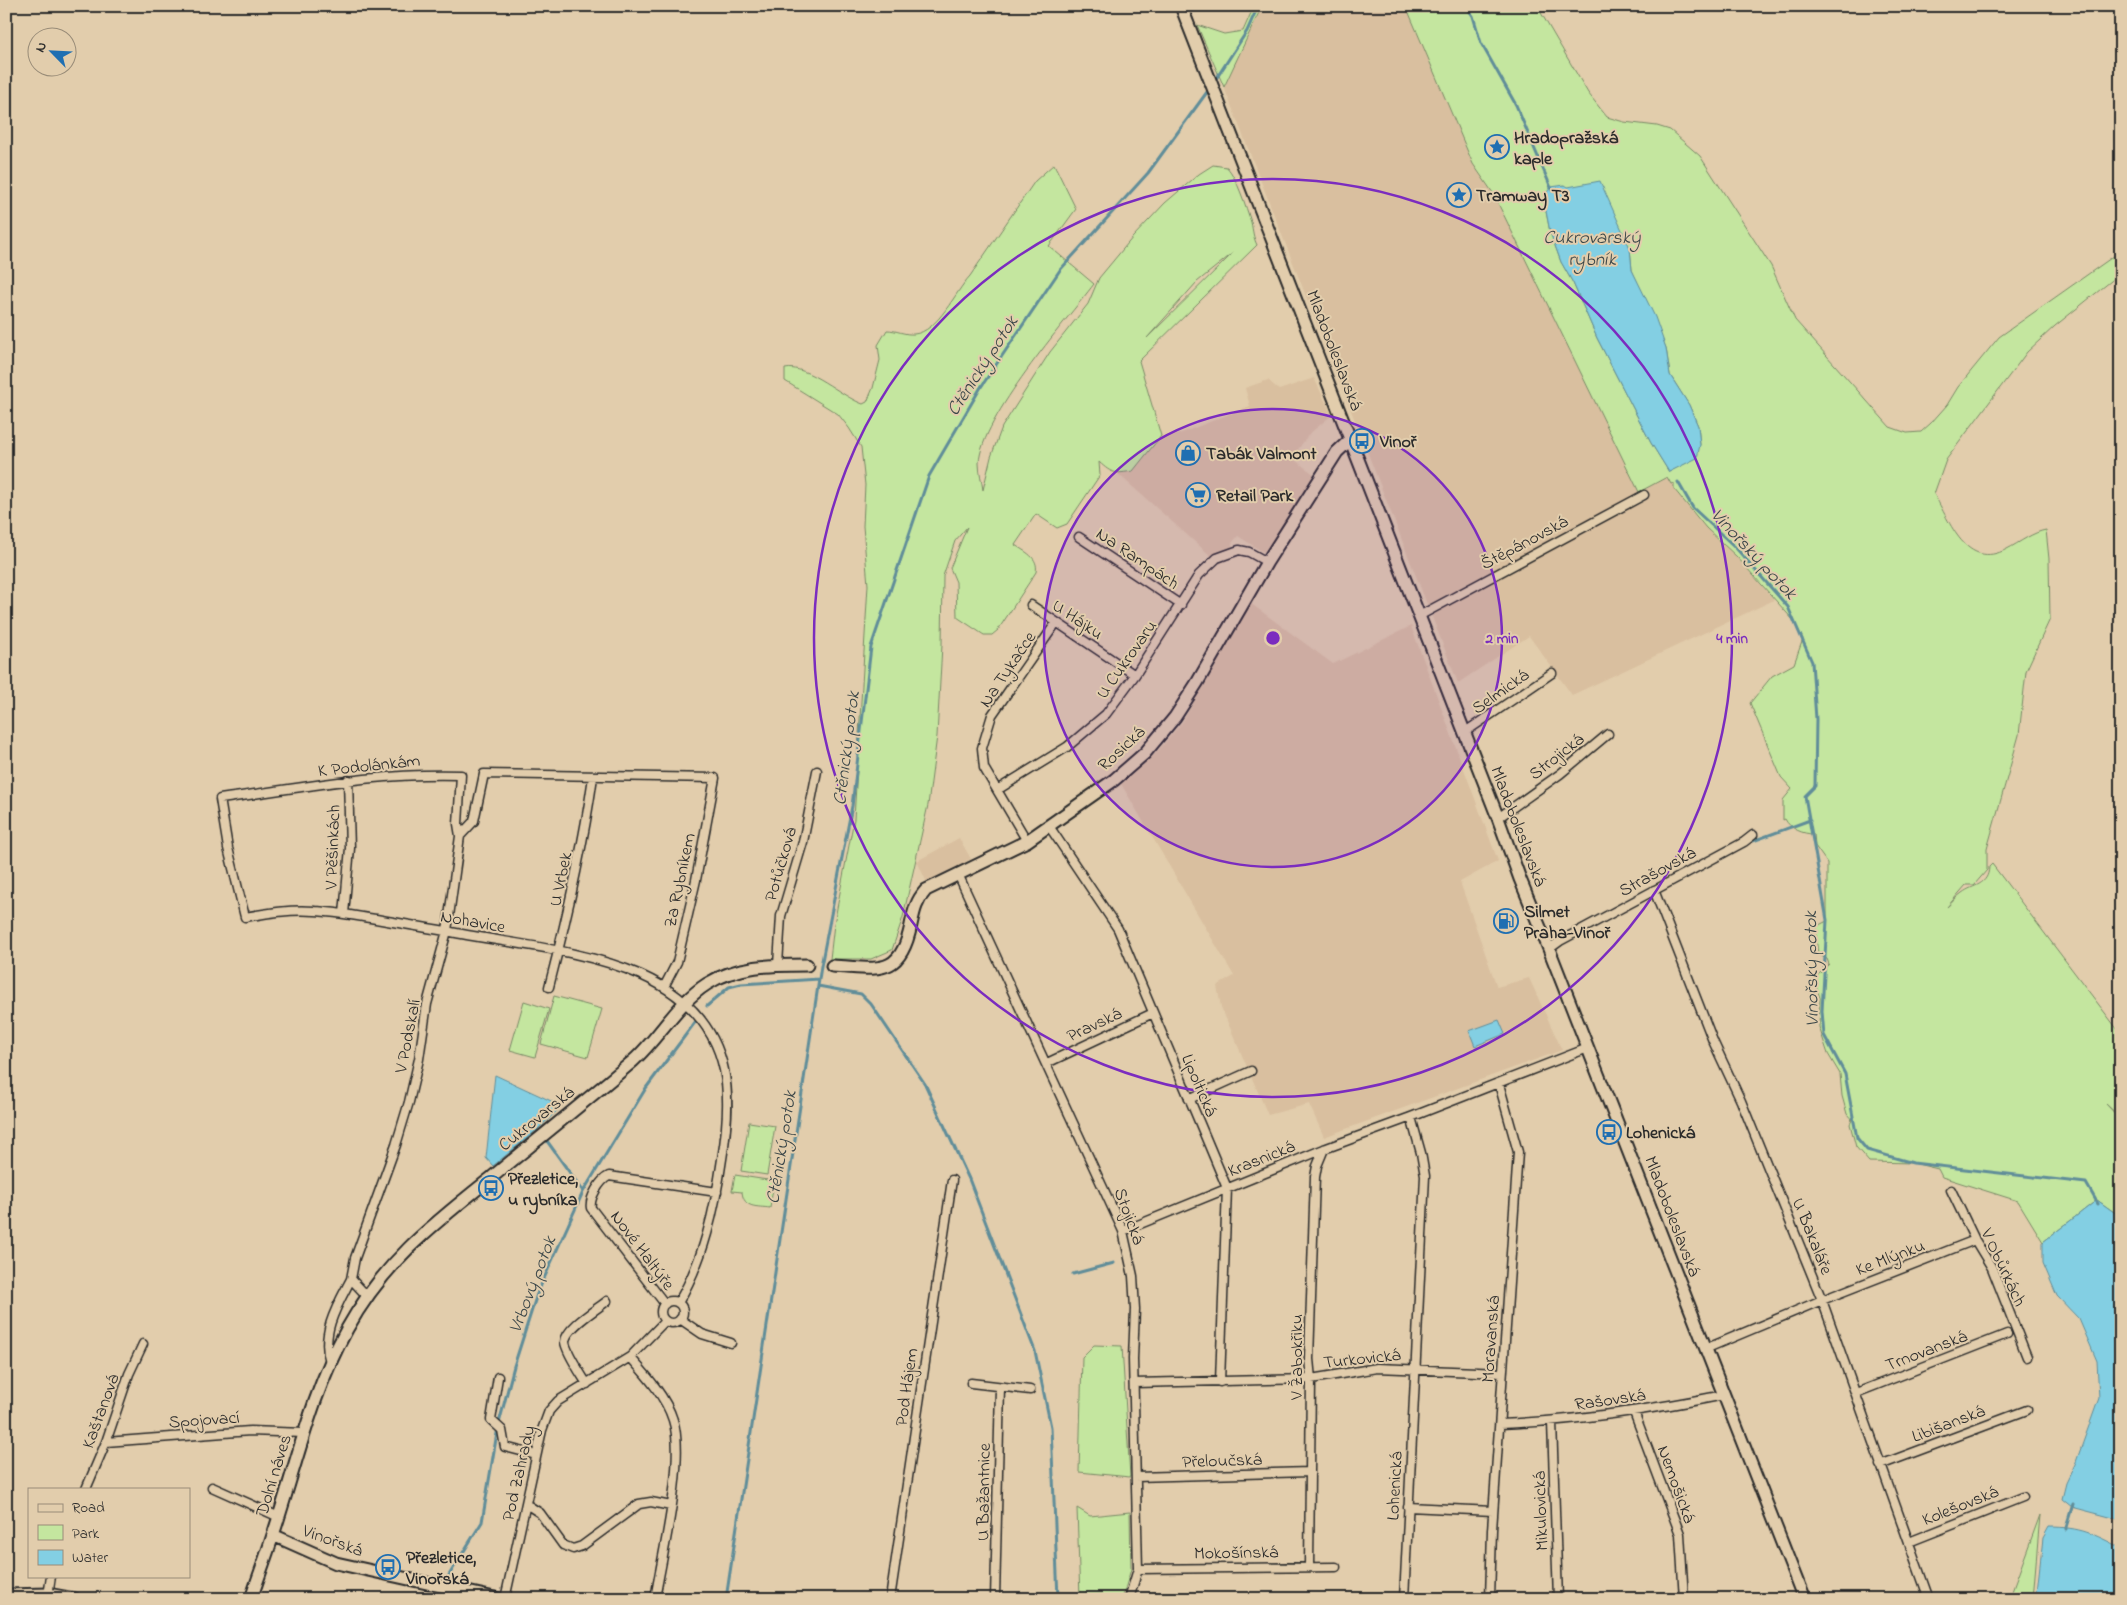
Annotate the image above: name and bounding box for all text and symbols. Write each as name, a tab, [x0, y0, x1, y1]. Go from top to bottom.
north arrow	[28, 28, 78, 78]
text: N	[30, 39, 53, 56]
place label: Hradopražská kaple	[1514, 126, 1619, 173]
place icon: Hradopražská kaple	[1484, 134, 1510, 160]
place icon: Tramway T3	[1446, 182, 1472, 208]
place label: Tramway T3	[1476, 184, 1570, 211]
water label: Cukrovarský rybník	[1543, 225, 1641, 274]
street label: Mladoboleslavská	[1298, 287, 1368, 415]
water label: Ctěnický potok	[941, 310, 1026, 422]
bus stop icon: Vinoř	[1349, 428, 1375, 454]
place label: Vinoř	[1379, 430, 1417, 456]
shop icon: Tabák Valmont	[1175, 440, 1201, 466]
place label: Tabák Valmont	[1206, 442, 1317, 468]
supermarket icon: Retail Park	[1185, 482, 1211, 508]
place label: Retail Park	[1216, 484, 1294, 510]
water label: Vinořský potok	[1704, 503, 1803, 607]
street label: Štěpánovská	[1476, 510, 1573, 578]
street label: Na Rampách	[1090, 522, 1184, 597]
street label: U Hájku	[1046, 594, 1108, 647]
street label: U Cukrovaru	[1091, 615, 1164, 705]
street label: Na Tykačce	[974, 626, 1044, 713]
text: 2 min	[1485, 628, 1519, 650]
text: 4 min	[1715, 628, 1748, 650]
centre of rings	[1264, 629, 1282, 647]
street label: Selmická	[1467, 663, 1535, 722]
water label: Ctěnický potok	[827, 689, 868, 807]
street label: Rosická	[1093, 721, 1152, 778]
street label: Strojická	[1524, 728, 1590, 788]
street label: K Podolánkám	[317, 749, 422, 785]
street label: Mladoboleslavská	[1482, 763, 1552, 891]
street label: V Pěšinkách	[319, 804, 348, 891]
street label: Potůčková	[759, 824, 805, 905]
street label: Za Rybníkem	[658, 831, 704, 930]
street label: Strašovská	[1615, 841, 1701, 905]
street label: U Vrbek	[543, 850, 580, 909]
place label: Silmet Praha-Vinoř	[1524, 900, 1610, 947]
street label: Nohavice	[438, 904, 508, 942]
fuel station icon: Silmet Praha-Vinoř	[1493, 908, 1519, 934]
water label: Vinořský potok	[1798, 910, 1827, 1027]
street label: V Podskalí	[389, 997, 429, 1077]
street label: Pravská	[1063, 1002, 1127, 1050]
street label: Lipoltická	[1173, 1050, 1223, 1121]
street label: Cukrovarská	[494, 1081, 581, 1158]
water label: Ctěnický potok	[760, 1088, 805, 1206]
bus stop icon: Lohenická	[1596, 1119, 1622, 1145]
place label: Lohenická	[1626, 1121, 1696, 1147]
street label: Krasnická	[1224, 1135, 1299, 1185]
street label: Mladoboleslavská	[1636, 1153, 1706, 1281]
place label: Přezletice, u rybníka	[508, 1167, 578, 1215]
bus stop icon: Přezletice, u rybníka	[478, 1175, 504, 1201]
street label: Stojická	[1106, 1185, 1150, 1249]
street label: U Bakaláře	[1784, 1194, 1839, 1280]
street label: Nové Haltýře	[603, 1206, 681, 1297]
street label: V Obůrkách	[1972, 1224, 2032, 1311]
water label: Vrbový potok	[503, 1232, 564, 1337]
street label: Ke Mlýnku	[1852, 1234, 1929, 1284]
street label: Moravanská	[1476, 1295, 1508, 1384]
street label: V Žabokřiku	[1285, 1314, 1311, 1401]
street label: Trnovanská	[1882, 1324, 1971, 1379]
street label: Turkovická	[1322, 1343, 1402, 1377]
street label: Pod Hájem	[890, 1347, 926, 1428]
street label: Kaštanová	[76, 1371, 127, 1453]
street label: Rašovská	[1573, 1383, 1647, 1419]
street label: Libišanská	[1908, 1399, 1989, 1451]
street label: Spojovací	[168, 1406, 241, 1436]
street label: Pod Zahrady	[496, 1423, 544, 1524]
street label: Dolní náves	[250, 1431, 300, 1521]
street label: U Bažantnice	[971, 1442, 999, 1541]
street label: Nemošická	[1649, 1442, 1701, 1527]
street label: Přeloučská	[1182, 1448, 1262, 1476]
street label: Lohenická	[1381, 1451, 1411, 1521]
street label: Mikulovická	[1528, 1471, 1556, 1551]
street label: Kolešovská	[1919, 1480, 2003, 1534]
legend	[28, 1488, 190, 1578]
text: Road	[72, 1497, 105, 1519]
street label: Vinořská	[298, 1519, 366, 1565]
text: Park	[72, 1523, 100, 1545]
street label: Mokošínská	[1194, 1540, 1278, 1568]
place label: Přezletice, Vinořská	[405, 1546, 476, 1593]
text: Water	[72, 1547, 108, 1569]
bus stop icon: Přezletice, Vinořská	[375, 1554, 401, 1580]

